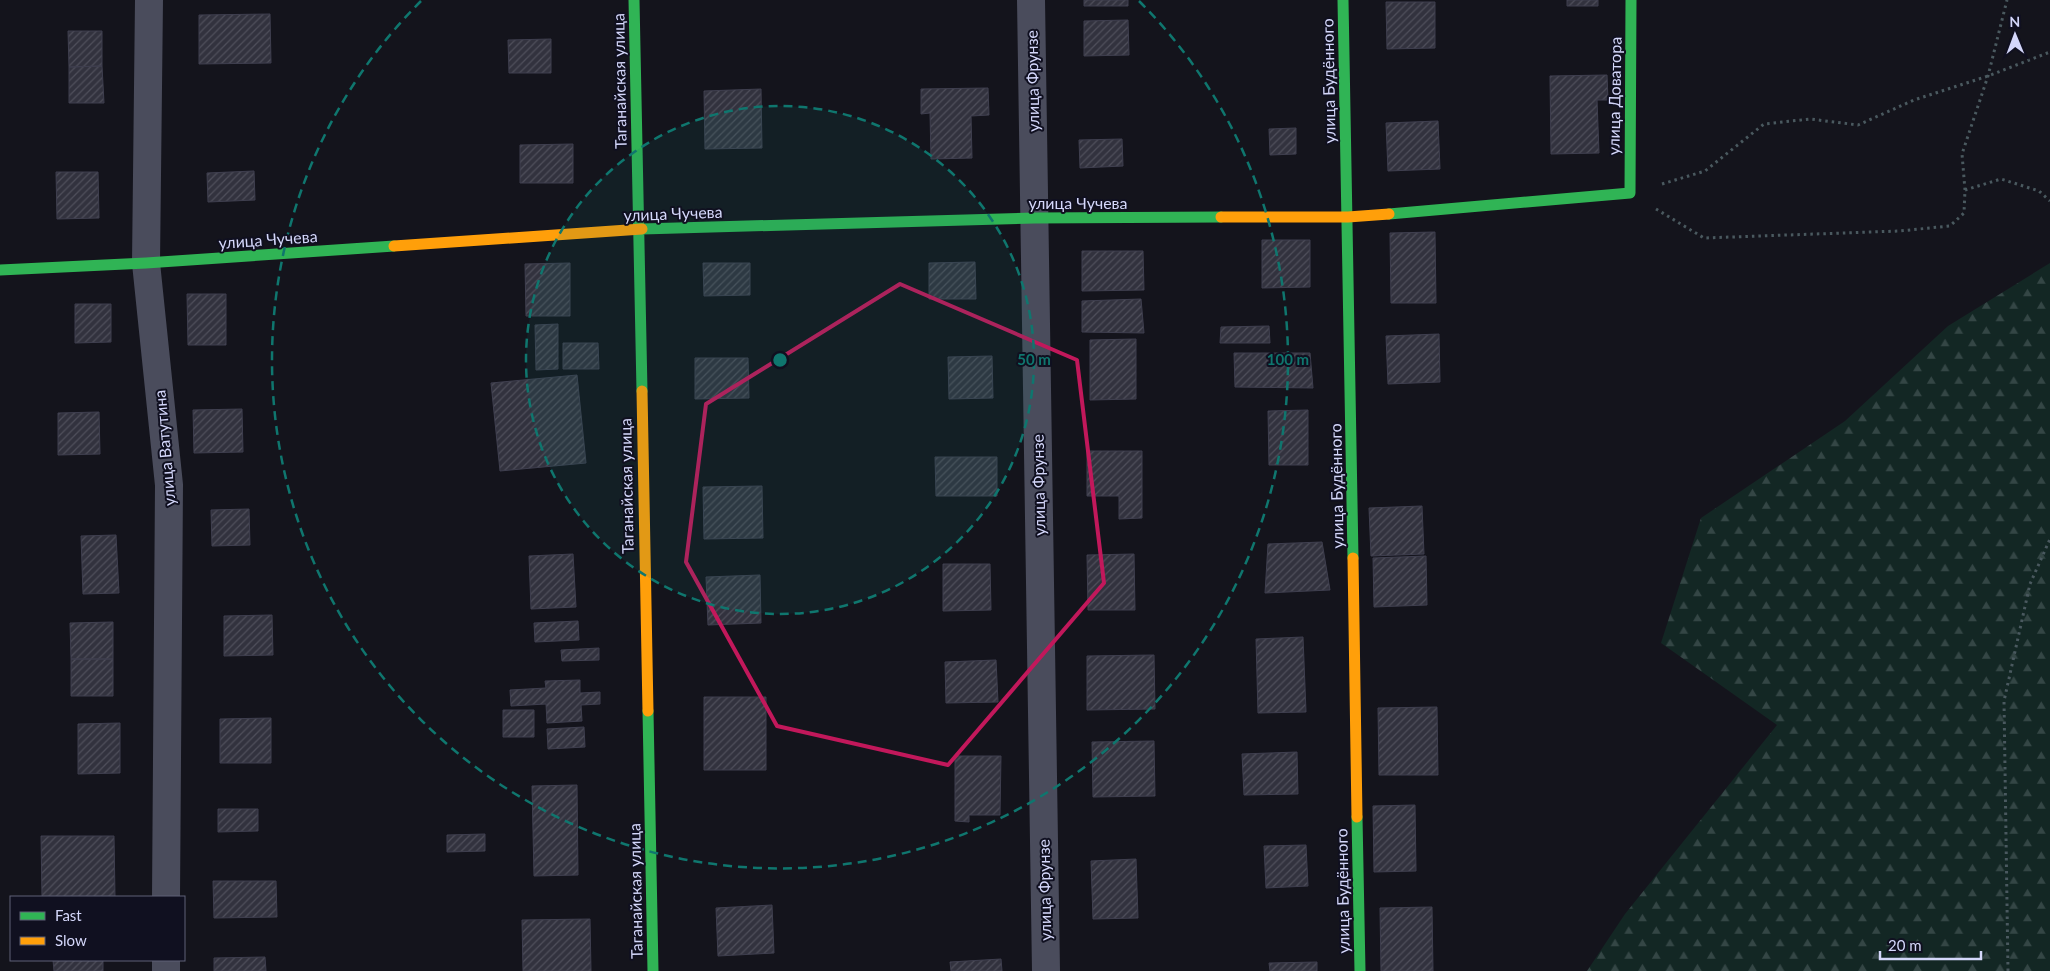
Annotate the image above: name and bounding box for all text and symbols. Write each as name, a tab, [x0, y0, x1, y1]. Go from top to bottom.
north arrow	[1990, 10, 2040, 60]
street label: Таганайская улица	[608, 13, 630, 149]
text: N	[2009, 13, 2020, 30]
street label: улица Будённого	[1317, 18, 1339, 144]
street label: улица Фрунзе	[1022, 30, 1042, 132]
street label: улица Доватора	[1603, 37, 1625, 155]
street label: улица Чучева	[1028, 193, 1128, 212]
street label: улица Чучева	[623, 202, 723, 224]
street label: улица Чучева	[218, 226, 318, 252]
text: 50 m	[1017, 350, 1051, 368]
text: 100 m	[1267, 350, 1309, 368]
centre of rings	[771, 351, 789, 369]
street label: улица Ватутина	[149, 389, 179, 507]
street label: Таганайская улица	[615, 418, 637, 554]
street label: улица Будённого	[1325, 423, 1347, 549]
street label: улица Фрунзе	[1028, 434, 1048, 536]
street label: Таганайская улица	[624, 823, 646, 959]
street label: улица Будённого	[1331, 828, 1353, 954]
street label: улица Фрунзе	[1034, 839, 1054, 941]
legend	[10, 896, 185, 961]
text: Fast	[55, 906, 82, 924]
scale bar	[1880, 928, 1981, 960]
text: Slow	[55, 931, 87, 949]
text: 20 m	[1888, 936, 1922, 954]

